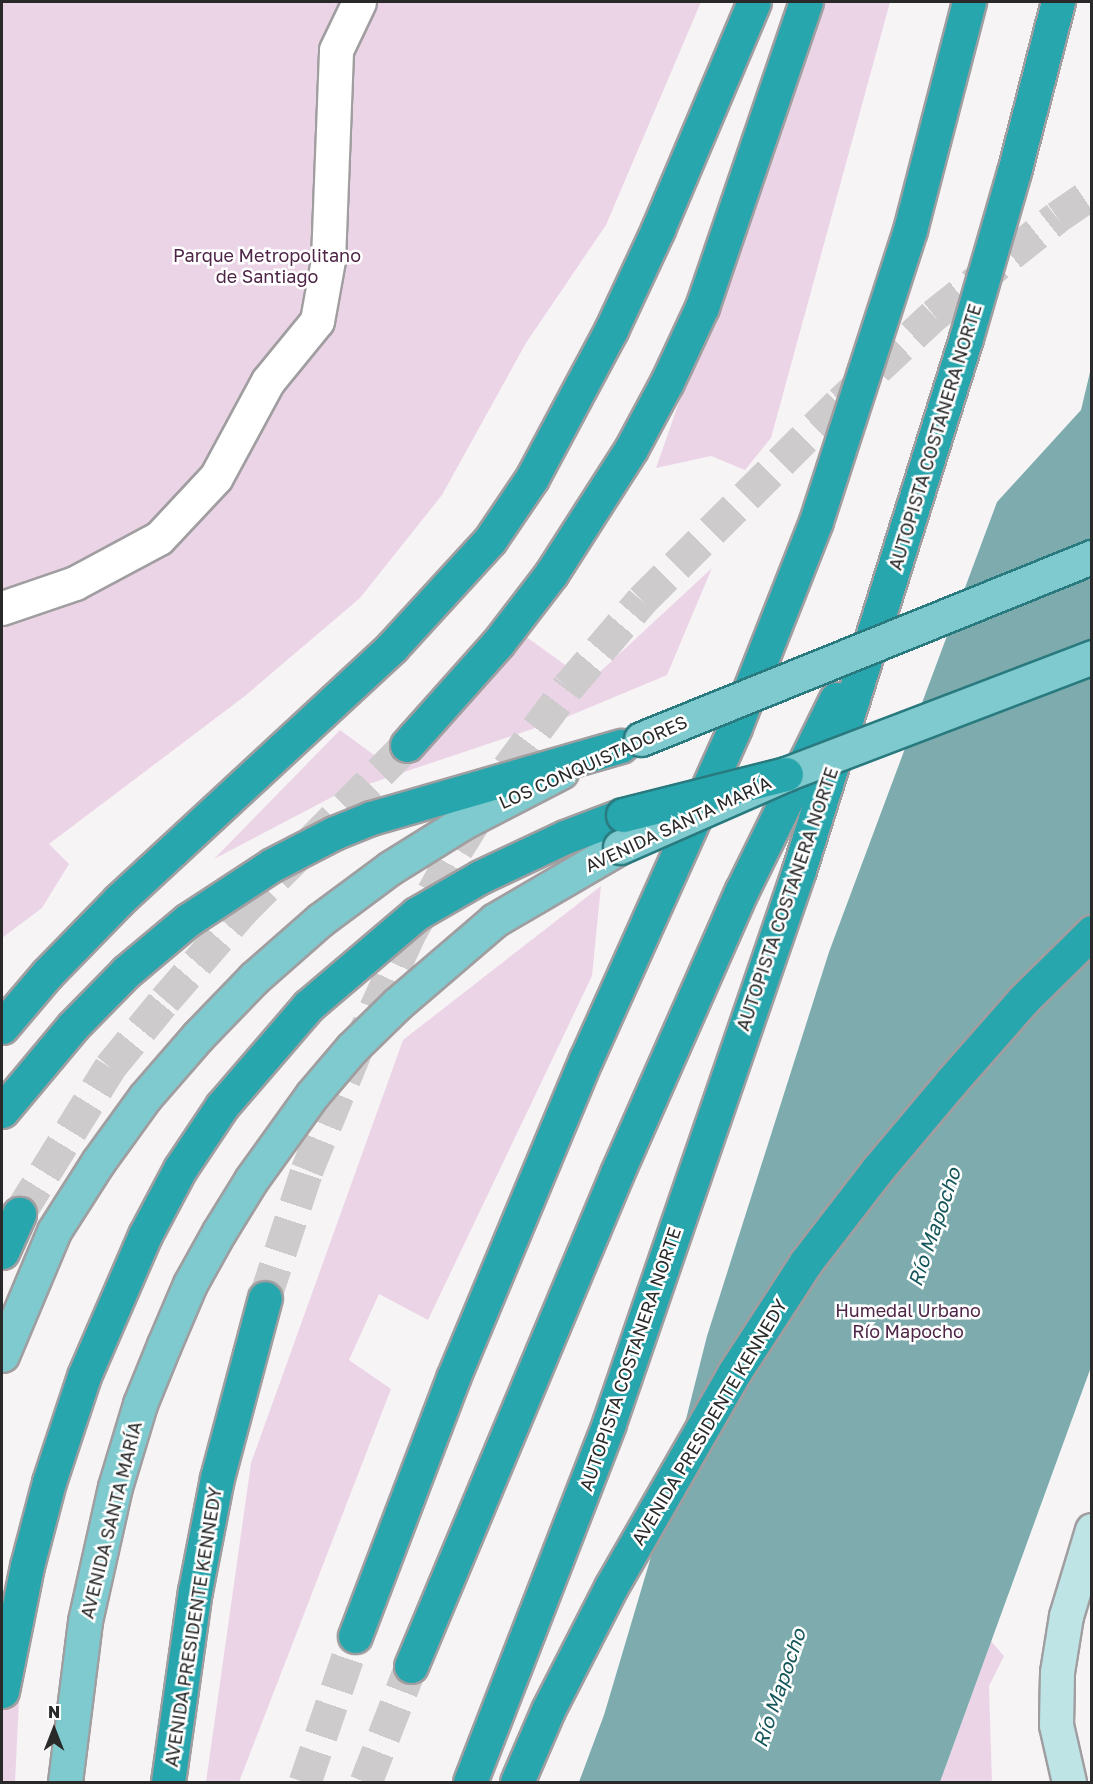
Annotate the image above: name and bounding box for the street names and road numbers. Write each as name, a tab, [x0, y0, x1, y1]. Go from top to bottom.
street label: AUTOPISTA COSTANERA NORTE	[884, 301, 986, 573]
street label: LOS CONQUISTADORES	[495, 711, 691, 813]
street label: AUTOPISTA COSTANERA NORTE	[732, 764, 842, 1034]
street label: AVENIDA SANTA MARÍA	[582, 771, 774, 877]
street label: AUTOPISTA COSTANERA NORTE	[575, 1224, 685, 1494]
street label: AVENIDA PRESIDENTE KENNEDY	[627, 1295, 791, 1549]
street label: AVENIDA SANTA MARÍA	[76, 1419, 146, 1621]
street label: AVENIDA PRESIDENTE KENNEDY	[160, 1486, 226, 1768]

